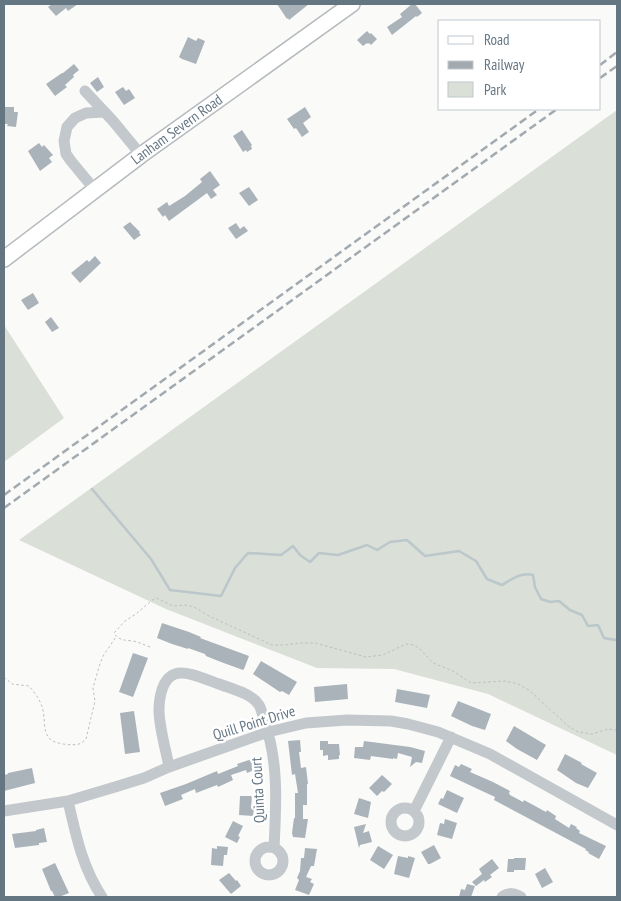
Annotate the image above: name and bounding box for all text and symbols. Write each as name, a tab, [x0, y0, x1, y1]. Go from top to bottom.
legend	[438, 20, 601, 110]
text: Road	[484, 30, 510, 49]
text: Railway	[484, 55, 525, 74]
text: Park	[484, 80, 506, 99]
street label: Lanham Severn Road	[127, 90, 226, 168]
street label: Quill Point Drive	[210, 701, 297, 744]
street label: Quinta Court	[246, 757, 269, 823]

